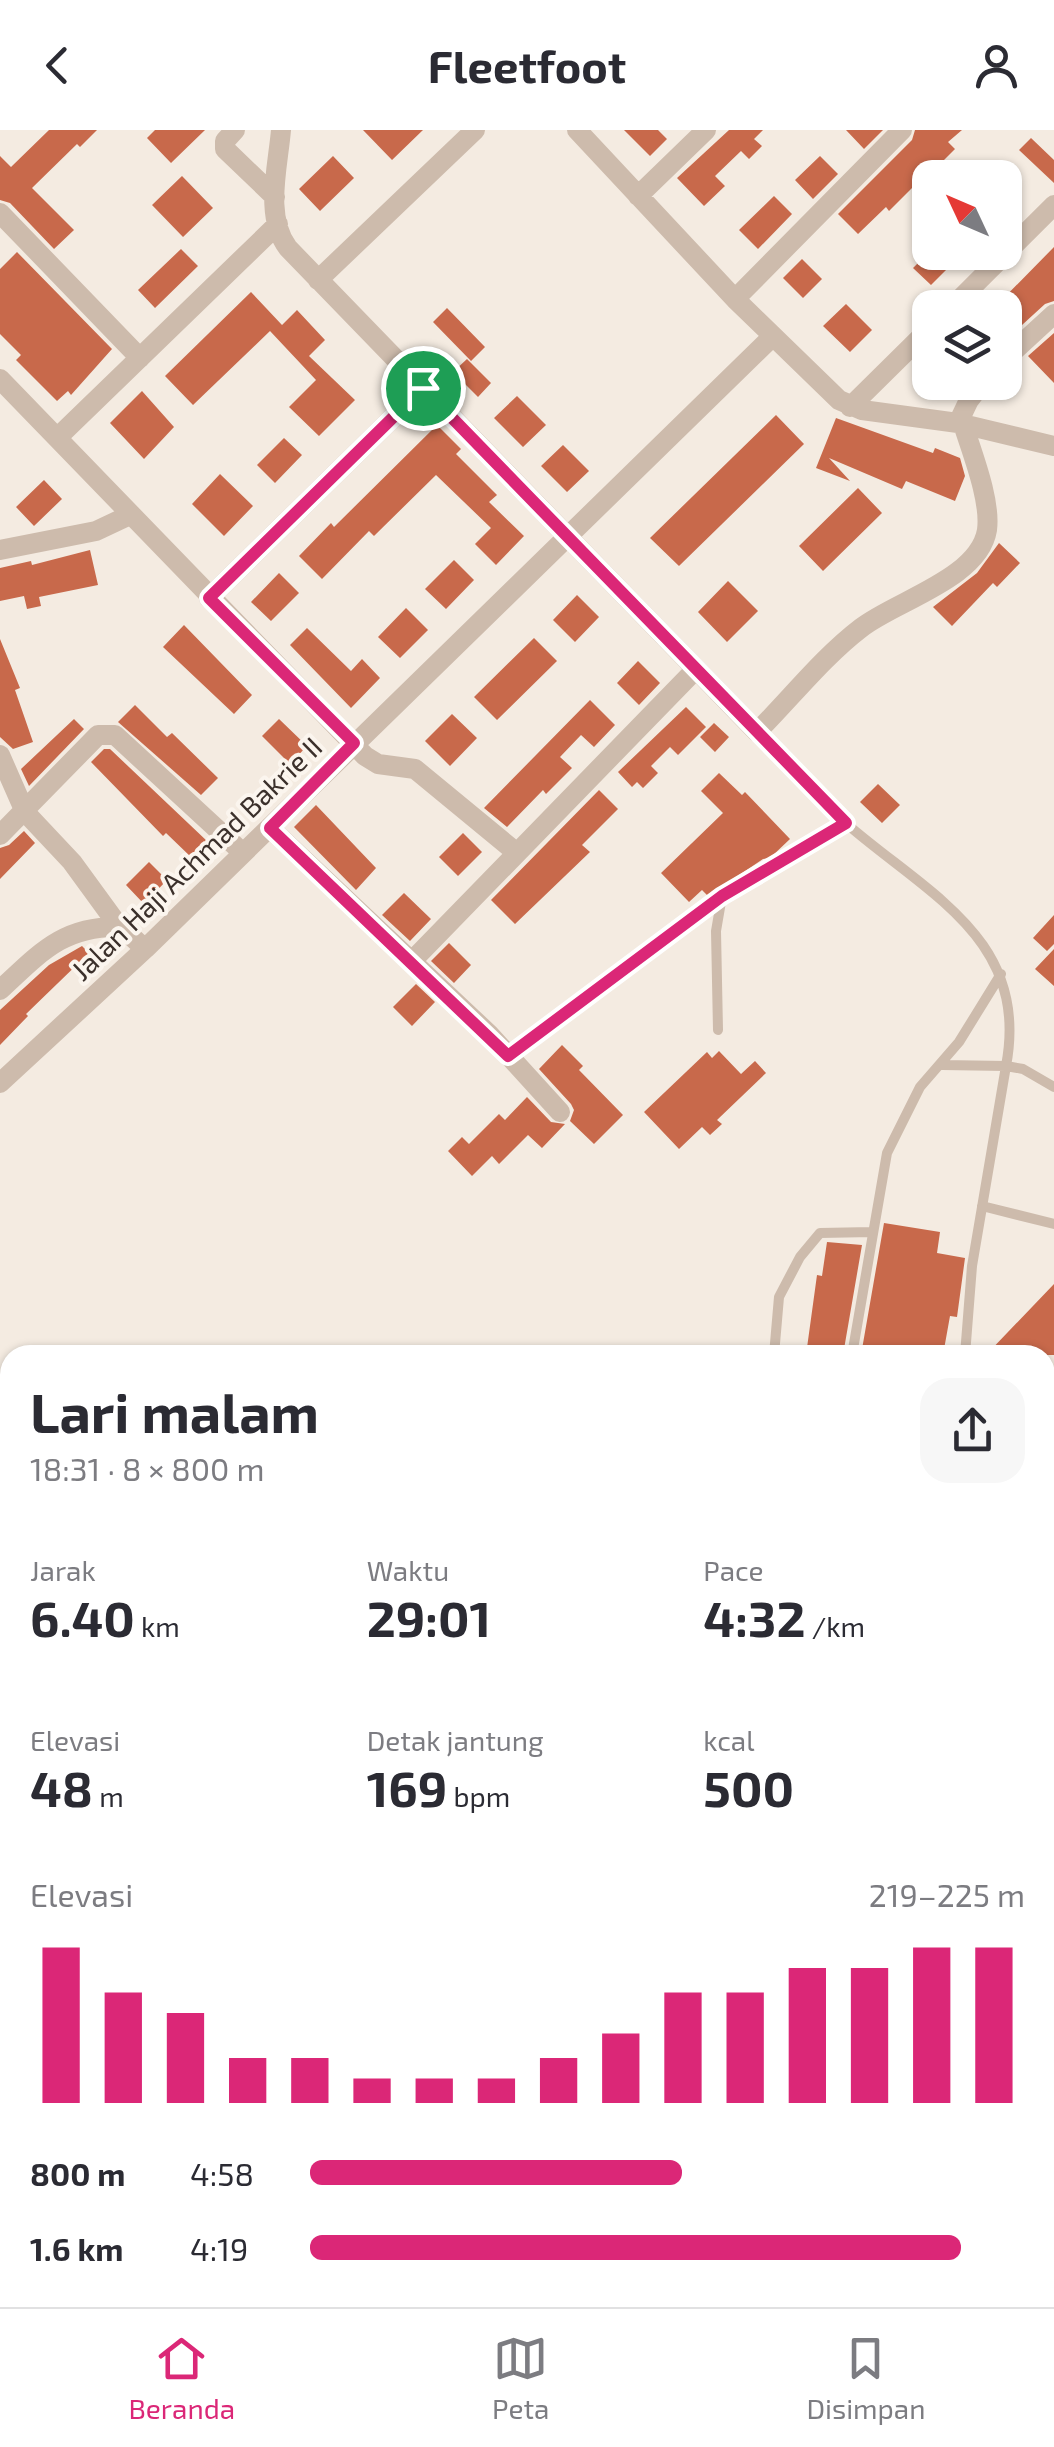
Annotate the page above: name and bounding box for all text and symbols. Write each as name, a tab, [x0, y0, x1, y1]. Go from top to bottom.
icon: back	[30, 38, 85, 93]
text: Fleetfoot	[428, 38, 626, 92]
icon: person	[969, 38, 1024, 93]
north arrow	[912, 160, 1022, 270]
map controls	[912, 160, 1022, 400]
button: layers	[912, 290, 1022, 400]
pin	[381, 346, 466, 431]
icon: arrive	[396, 361, 451, 416]
street label: Jalan Haji Achmad Bakrie II	[64, 729, 328, 987]
text: Lari malam	[30, 1378, 319, 1444]
button: share	[920, 1378, 1025, 1483]
text: 18:31 · 8 × 800 m	[30, 1449, 264, 1487]
text: Jarak	[30, 1553, 96, 1587]
text: Waktu	[367, 1553, 449, 1587]
text: Pace	[703, 1553, 764, 1587]
text: 6.40	[30, 1587, 135, 1647]
text: 29:01	[367, 1587, 491, 1647]
text: 4:32	[703, 1587, 805, 1647]
text: km	[135, 1609, 180, 1643]
text: /km	[805, 1609, 865, 1643]
text: Elevasi	[30, 1723, 120, 1757]
text: Detak jantung	[367, 1723, 544, 1757]
text: kcal	[703, 1723, 755, 1757]
text: 48	[30, 1757, 93, 1817]
text: 169	[367, 1757, 447, 1817]
text: 500	[703, 1757, 794, 1817]
text: m	[93, 1779, 124, 1813]
text: bpm	[447, 1779, 510, 1813]
text: Elevasi	[30, 1875, 133, 1913]
text: 219–225 m	[869, 1875, 1025, 1913]
text: 800 m	[30, 2154, 125, 2192]
text: 4:58	[190, 2154, 254, 2192]
text: 1.6 km	[30, 2229, 124, 2267]
text: 4:19	[190, 2229, 248, 2267]
tab: Beranda	[128, 2331, 235, 2425]
tab: Peta	[492, 2331, 549, 2425]
tab: Disimpan	[806, 2331, 926, 2425]

